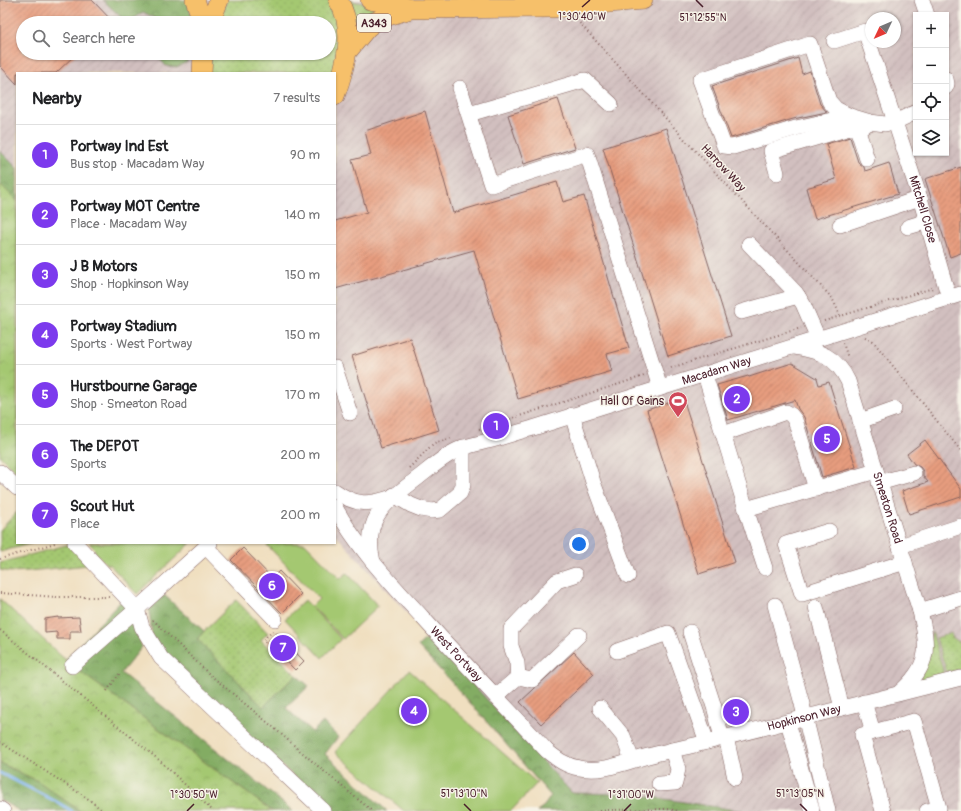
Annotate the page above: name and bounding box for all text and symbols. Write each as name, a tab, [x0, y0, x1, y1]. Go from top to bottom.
text: 1°30'40"W	[558, 11, 606, 23]
text: 51°12'55"N	[680, 12, 727, 24]
north arrow	[865, 12, 901, 48]
map controls	[913, 12, 949, 156]
button: +	[913, 12, 949, 48]
road number: A343	[357, 14, 391, 32]
search box	[16, 16, 336, 60]
icon: search	[30, 27, 52, 49]
text: Search here	[62, 29, 135, 48]
button: −	[913, 48, 949, 84]
button: locate	[913, 84, 949, 120]
text: Nearby	[32, 88, 81, 109]
text: 7 results	[273, 90, 320, 106]
button: layers	[913, 120, 949, 156]
text: Portway Ind Est	[70, 137, 168, 156]
street label: Harrow Way	[697, 141, 749, 195]
text: 1	[42, 147, 48, 163]
text: 90 m	[290, 147, 320, 163]
text: Bus stop · Macadam Way	[70, 156, 204, 172]
street label: Mitchell Close	[906, 174, 940, 245]
text: Portway MOT Centre	[70, 197, 200, 216]
text: 2	[41, 207, 49, 223]
text: 140 m	[284, 207, 320, 223]
text: Place · Macadam Way	[70, 216, 187, 232]
text: J B Motors	[70, 257, 137, 276]
text: 3	[41, 267, 49, 283]
text: 150 m	[285, 267, 320, 283]
text: Shop · Hopkinson Way	[70, 276, 188, 292]
text: Portway Stadium	[70, 317, 177, 336]
text: 4	[41, 327, 49, 343]
text: 150 m	[285, 327, 320, 343]
text: Sports · West Portway	[70, 336, 192, 352]
street label: Macadam Way	[680, 353, 753, 388]
text: Hurstbourne Garage	[70, 377, 197, 396]
pin: 2	[724, 384, 750, 414]
text: 5	[41, 387, 49, 403]
text: 170 m	[285, 387, 320, 403]
sports icon: Hall Of Gains	[667, 390, 689, 418]
place label: Hall Of Gains	[600, 394, 665, 409]
text: Shop · Smeaton Road	[70, 396, 187, 412]
pin: 1	[483, 411, 509, 441]
pin: 5	[814, 424, 840, 454]
text: The DEPOT	[70, 437, 139, 456]
text: 6	[41, 447, 49, 463]
text: 200 m	[281, 447, 320, 463]
text: Sports	[70, 456, 106, 472]
street label: Smeaton Road	[869, 470, 906, 545]
text: Scout Hut	[70, 497, 134, 516]
text: 7	[42, 507, 48, 523]
text: 200 m	[281, 507, 320, 523]
text: Place	[70, 516, 99, 532]
your location	[569, 534, 589, 554]
pin: 6	[259, 571, 285, 601]
street label: West Portway	[427, 623, 486, 685]
pin: 7	[270, 633, 296, 663]
pin: 4	[401, 696, 427, 726]
pin: 3	[723, 697, 749, 727]
street label: Hopkinson Way	[766, 701, 842, 734]
text: 51°13'10"N	[441, 788, 488, 800]
text: 51°13'05"N	[776, 788, 824, 800]
text: 1°30'50"W	[170, 789, 218, 801]
text: 1°31'00"W	[608, 789, 654, 801]

